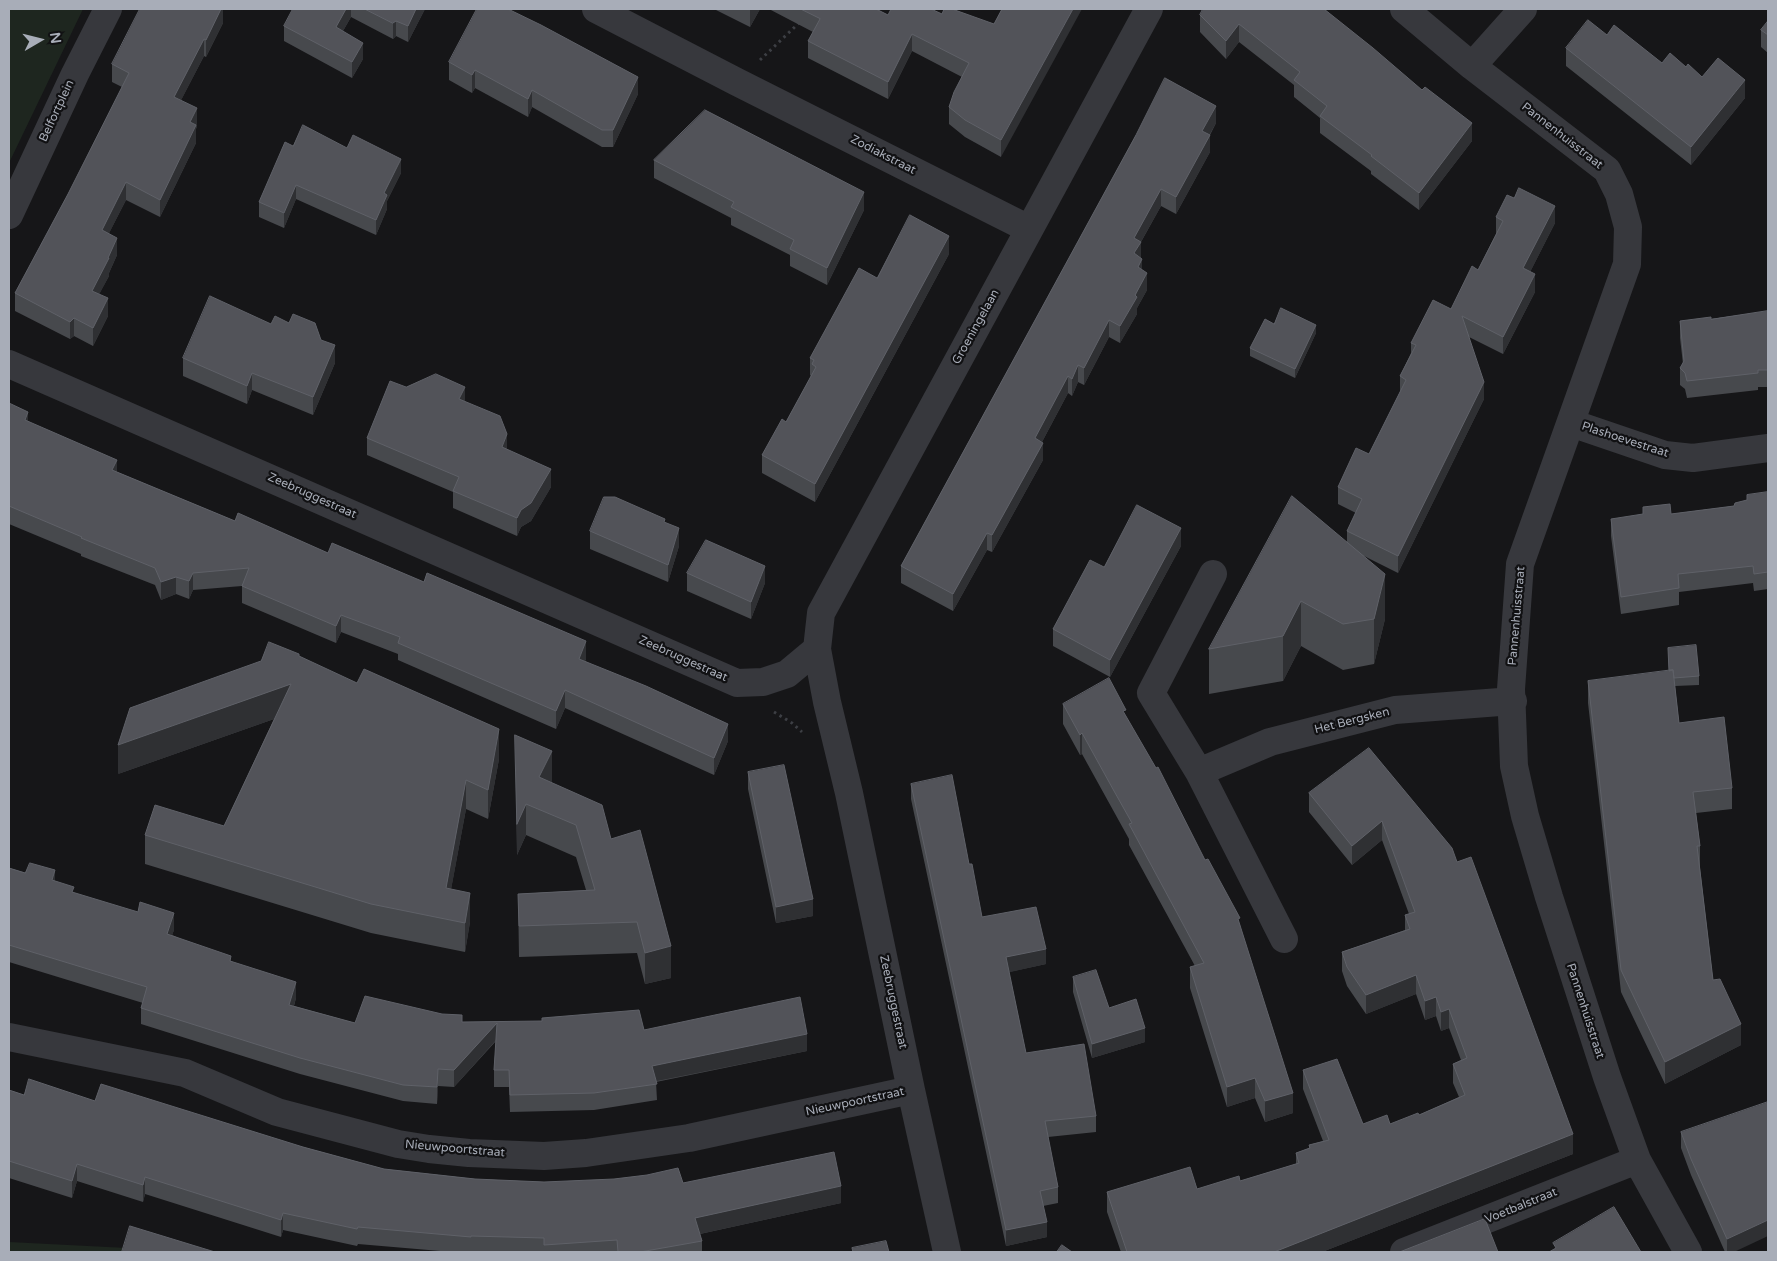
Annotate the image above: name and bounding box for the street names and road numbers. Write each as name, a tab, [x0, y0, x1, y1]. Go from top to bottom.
street label: Belfortplein	[36, 78, 78, 144]
street label: Pannenhuisstraat	[1518, 100, 1606, 172]
street label: Zodiakstraat	[848, 132, 918, 178]
street label: Groeningelaan	[950, 287, 1002, 367]
street label: Plashoevestraat	[1580, 419, 1670, 461]
street label: Zeebruggestraat	[265, 470, 359, 522]
street label: Pannenhuisstraat	[1505, 566, 1529, 666]
street label: Zeebruggestraat	[636, 633, 730, 685]
street label: Het Bergsken	[1313, 705, 1391, 737]
street label: Zeebruggestraat	[876, 954, 910, 1050]
street label: Pannenhuisstraat	[1563, 962, 1607, 1060]
street label: Nieuwpoortstraat	[804, 1085, 906, 1119]
street label: Nieuwpoortstraat	[404, 1137, 506, 1161]
street label: Voetbalstraat	[1483, 1185, 1559, 1227]

